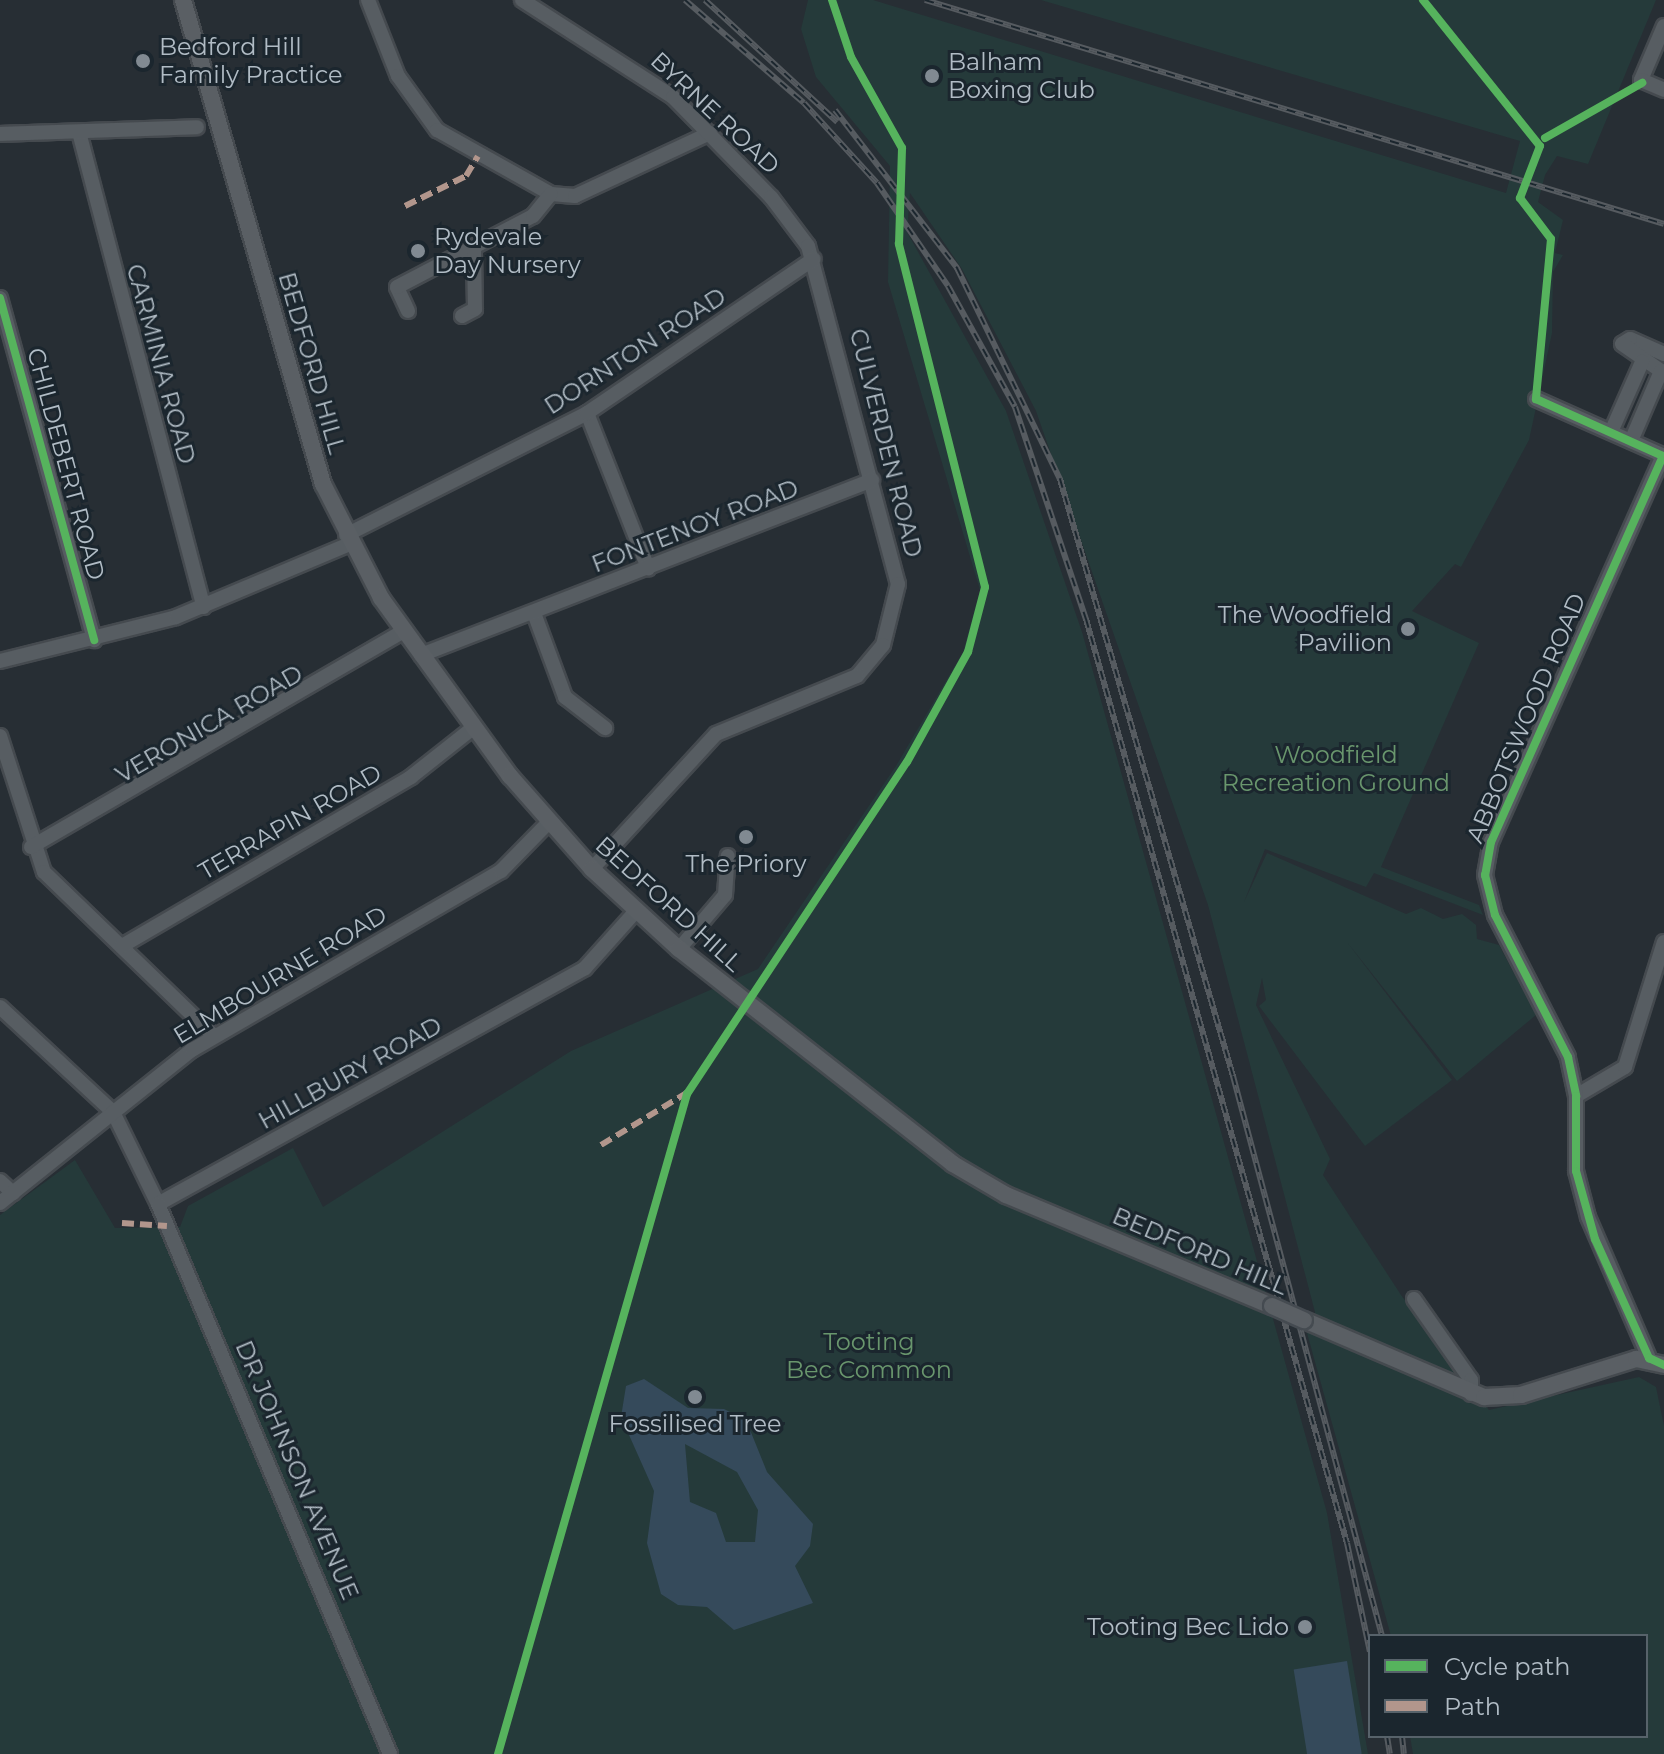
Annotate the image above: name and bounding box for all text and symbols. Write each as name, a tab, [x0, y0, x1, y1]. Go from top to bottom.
place label: Bedford Hill Family Practice	[159, 33, 343, 89]
street label: BYRNE ROAD	[645, 46, 785, 180]
place label: Balham Boxing Club	[948, 48, 1095, 104]
marker: Bedford Hill Family Practice	[134, 52, 152, 70]
marker: Balham Boxing Club	[923, 67, 941, 85]
place label: Rydevale Day Nursery	[434, 223, 581, 279]
marker: Rydevale Day Nursery	[409, 242, 427, 260]
street label: CARMINIA ROAD	[120, 261, 202, 467]
street label: BEDFORD HILL	[272, 269, 352, 457]
street label: DORNTON ROAD	[539, 282, 731, 420]
street label: CULVERDEN ROAD	[844, 326, 928, 560]
street label: CHILDEBERT ROAD	[21, 345, 111, 583]
street label: FONTENOY ROAD	[588, 473, 802, 579]
street label: ABBOTSWOOD ROAD	[1460, 589, 1592, 847]
place label: The Woodfield Pavilion	[1218, 601, 1392, 657]
marker: The Woodfield Pavilion	[1399, 620, 1417, 638]
street label: VERONICA ROAD	[110, 659, 308, 789]
park label: Woodfield Recreation Ground	[1222, 741, 1450, 797]
street label: TERRAPIN ROAD	[194, 758, 386, 886]
marker: The Priory	[737, 828, 755, 846]
street label: BEDFORD HILL	[590, 831, 748, 977]
place label: The Priory	[686, 850, 806, 878]
street label: ELMBOURNE ROAD	[168, 900, 392, 1050]
street label: HILLBURY ROAD	[253, 1011, 447, 1135]
street label: BEDFORD HILL	[1108, 1201, 1292, 1301]
park label: Tooting Bec Common	[786, 1328, 952, 1384]
street label: DR JOHNSON AVENUE	[229, 1336, 365, 1604]
marker: Fossilised Tree	[686, 1388, 704, 1406]
place label: Fossilised Tree	[608, 1410, 782, 1438]
place label: Tooting Bec Lido	[1087, 1613, 1289, 1641]
marker: Tooting Bec Lido	[1296, 1618, 1314, 1636]
legend	[1368, 1634, 1648, 1738]
text: Cycle path	[1444, 1652, 1571, 1681]
text: Path	[1444, 1692, 1501, 1721]

